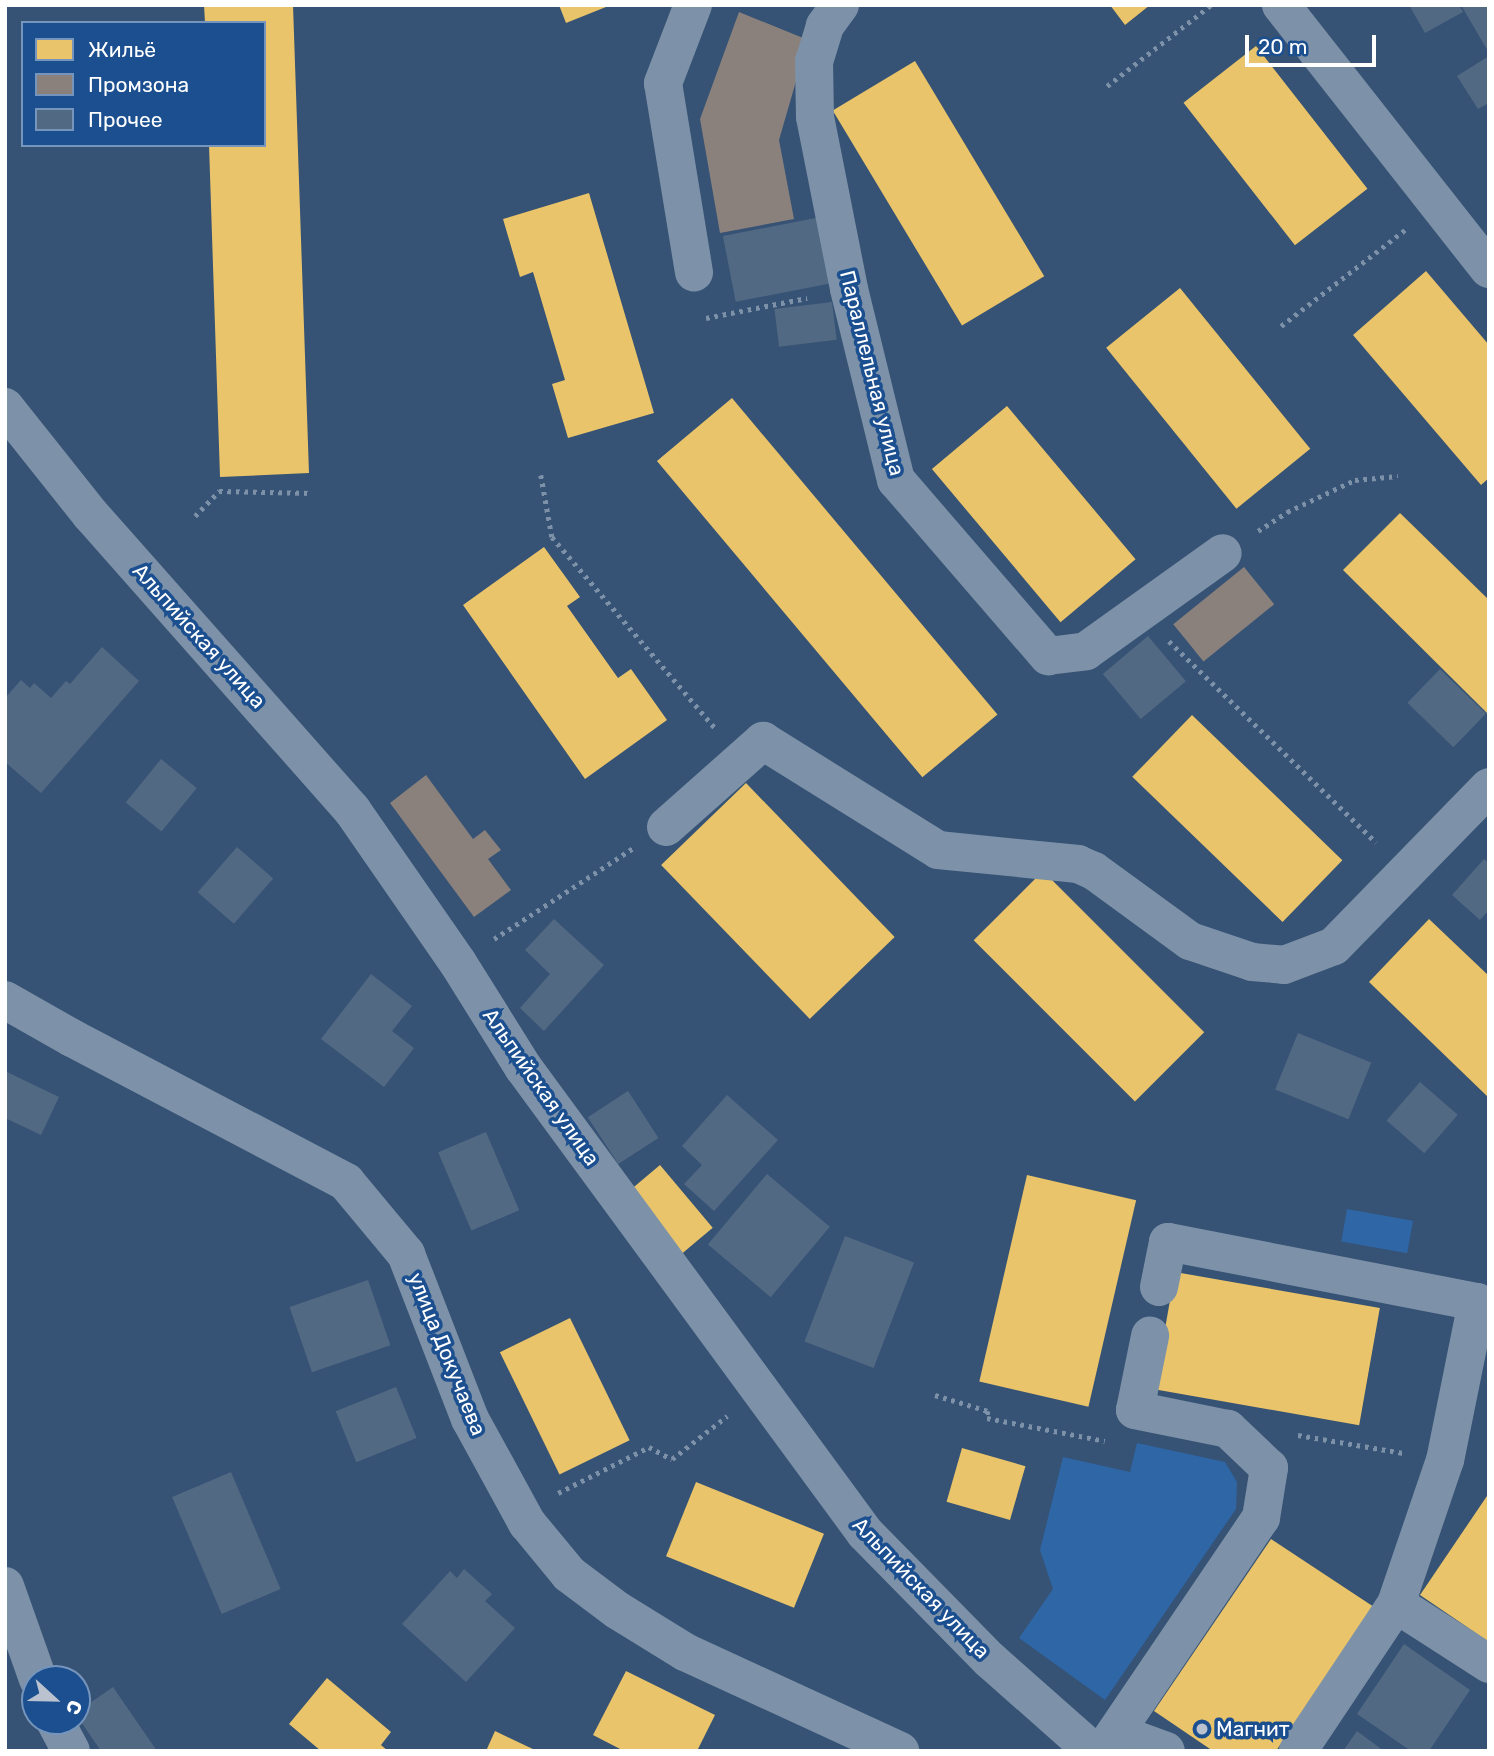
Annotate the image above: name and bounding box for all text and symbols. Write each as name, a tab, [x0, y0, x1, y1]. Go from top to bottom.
legend	[21, 21, 266, 147]
scale bar	[1249, 21, 1380, 65]
text: 20 m	[1258, 34, 1307, 59]
text: Жильё	[88, 37, 156, 62]
text: Промзона	[88, 72, 189, 97]
text: Прочее	[88, 107, 163, 132]
street label: Параллельная улица	[834, 268, 910, 478]
street label: Альпийская улица	[127, 558, 271, 714]
street label: Альпийская улица	[477, 1004, 605, 1170]
street label: улица Докучаева	[403, 1269, 491, 1439]
street label: Альпийская улица	[847, 1512, 995, 1664]
north arrow	[21, 1665, 91, 1735]
text: С	[61, 1697, 87, 1718]
place label: Магнит	[1216, 1716, 1290, 1742]
marker: Магнит	[1194, 1721, 1210, 1737]

